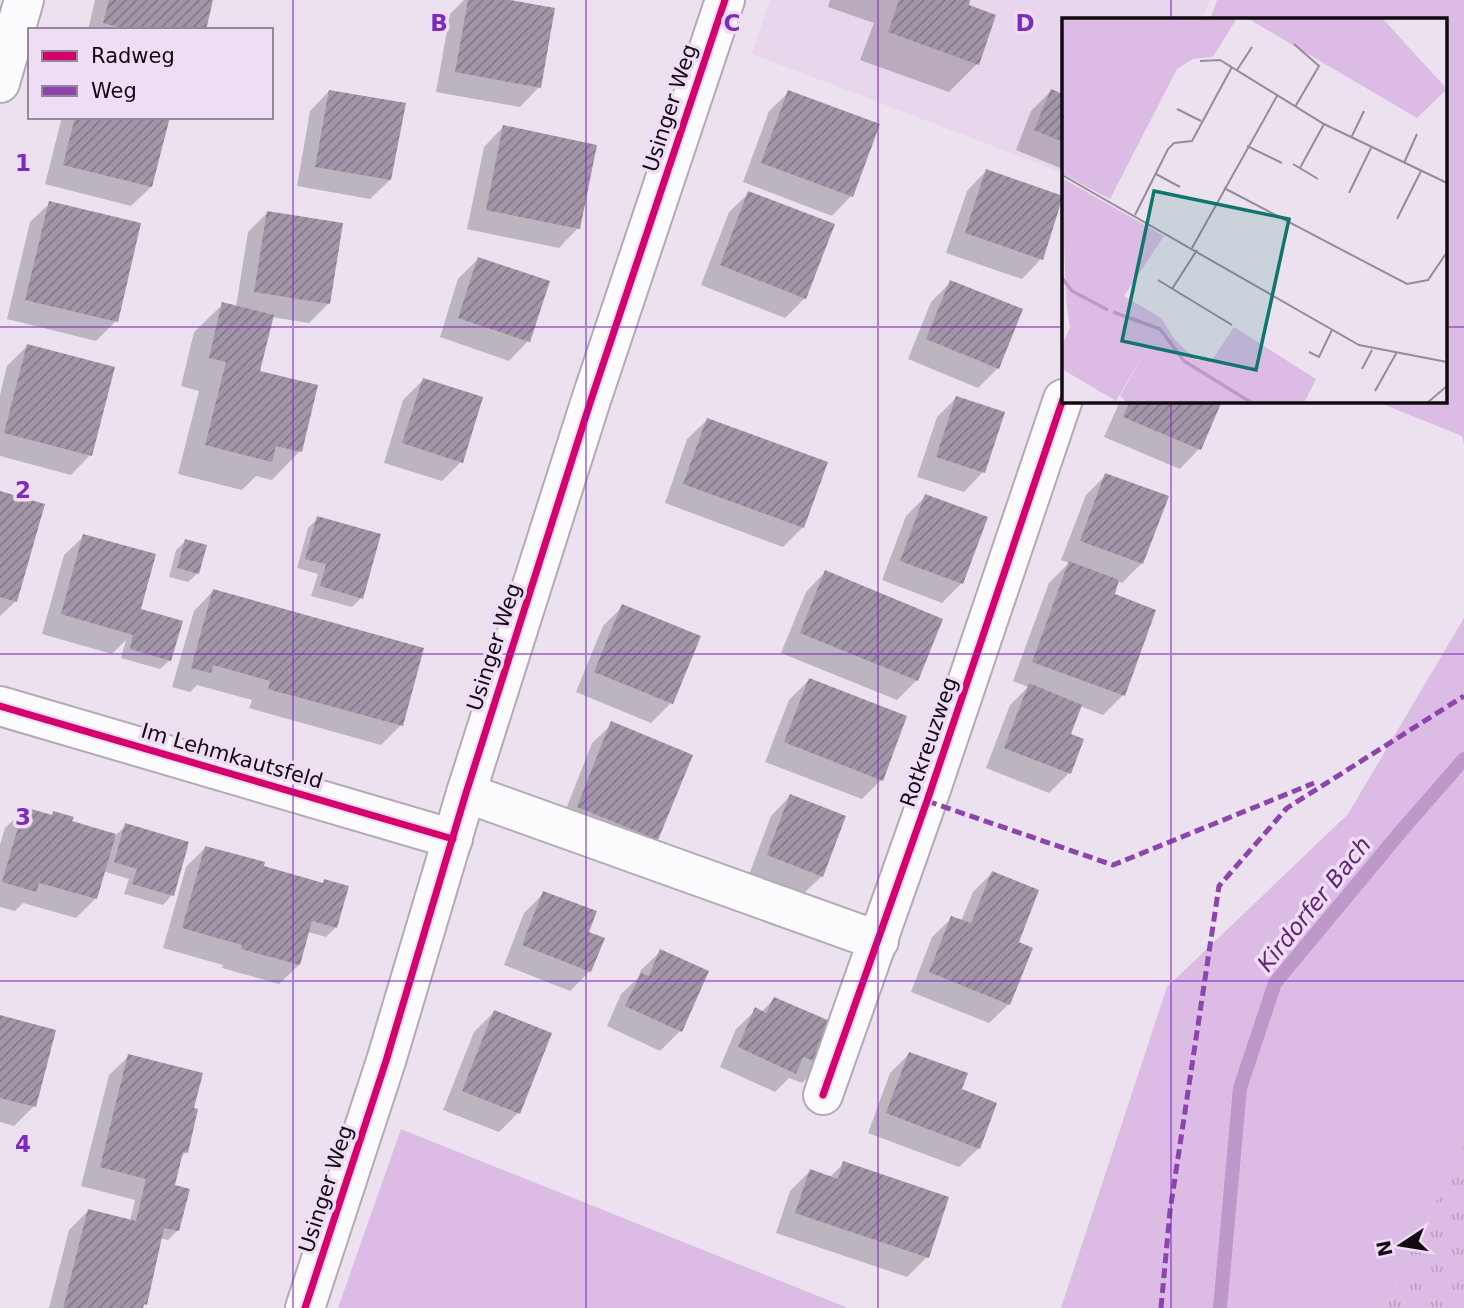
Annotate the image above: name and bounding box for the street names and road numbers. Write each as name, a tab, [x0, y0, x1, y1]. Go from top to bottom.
street label: Usinger Weg	[638, 41, 702, 175]
street label: Usinger Weg	[462, 580, 526, 714]
street label: Rotkreuzweg	[896, 674, 962, 810]
street label: Im Lehmkautsfeld	[138, 719, 326, 793]
street label: Usinger Weg	[294, 1122, 358, 1256]

